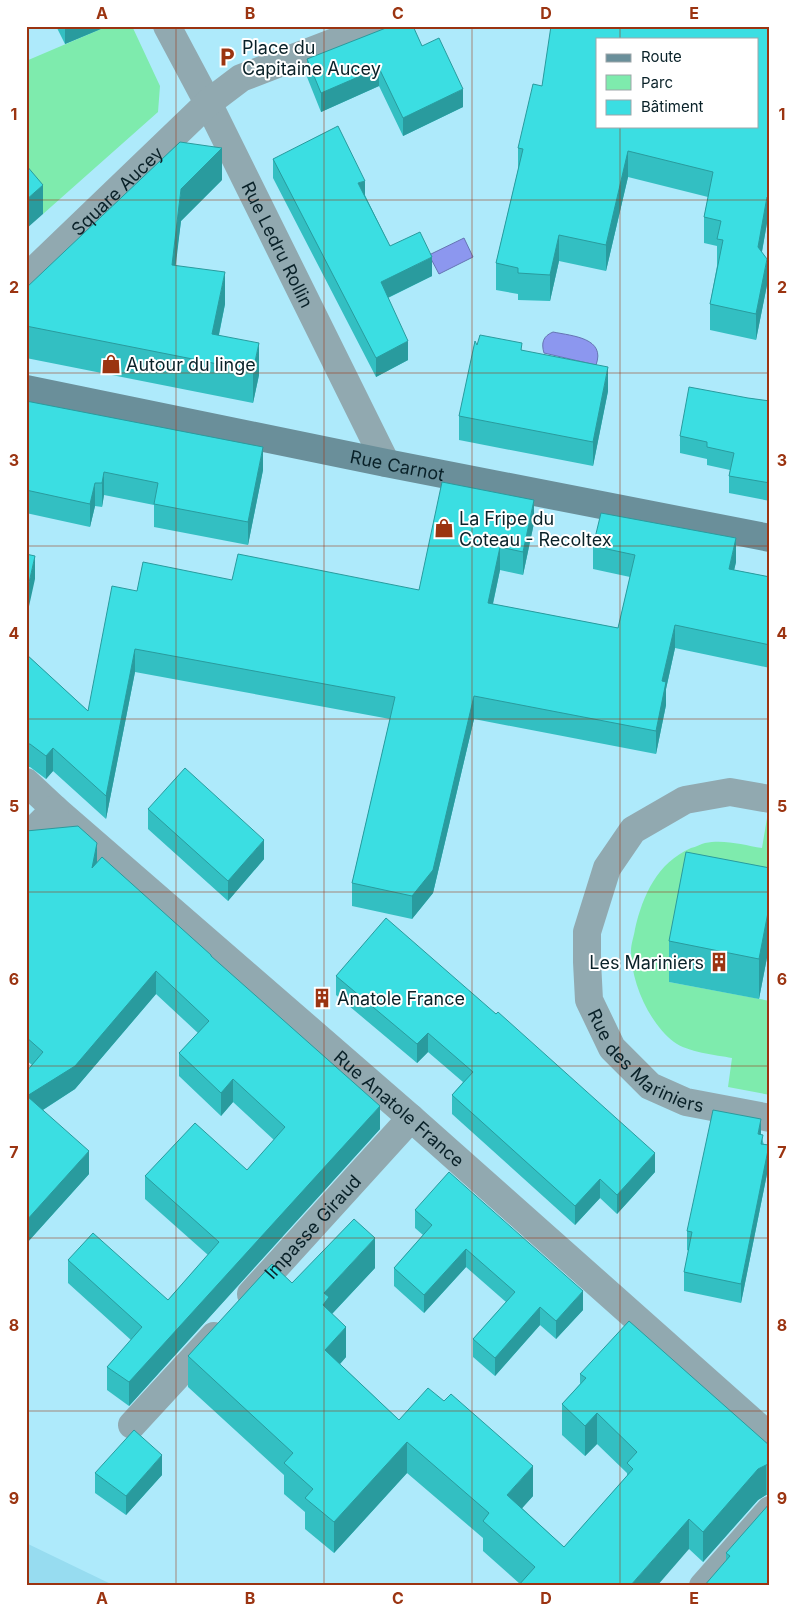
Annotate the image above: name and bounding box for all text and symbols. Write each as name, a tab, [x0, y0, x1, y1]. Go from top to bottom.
text: A	[96, 3, 108, 23]
text: B	[245, 3, 255, 23]
text: C	[392, 3, 404, 23]
text: D	[540, 3, 552, 23]
text: E	[689, 3, 699, 23]
place label: Place du Capitaine Aucey	[242, 37, 381, 79]
legend	[596, 38, 758, 128]
parking icon: Place du Capitaine Aucey	[216, 46, 238, 68]
text: Route	[641, 47, 682, 66]
text: Parc	[641, 73, 673, 92]
text: Bâtiment	[641, 97, 704, 116]
text: 1	[11, 104, 17, 124]
text: 1	[779, 104, 785, 124]
street label: Square Aucey	[67, 142, 167, 239]
street label: Rue Ledru Rollin	[238, 178, 318, 311]
text: 2	[9, 277, 19, 297]
text: 2	[777, 277, 787, 297]
shop icon: Autour du linge	[100, 353, 122, 375]
place label: Autour du linge	[126, 354, 256, 375]
street label: Rue Carnot	[348, 445, 446, 485]
text: 3	[9, 450, 19, 470]
text: 3	[777, 450, 787, 470]
place label: La Fripe du Coteau - Recoltex	[459, 508, 612, 550]
shop icon: La Fripe du Coteau - Recoltex	[433, 517, 455, 539]
text: 4	[9, 623, 20, 643]
text: 4	[777, 623, 788, 643]
text: 5	[9, 796, 19, 816]
text: 5	[777, 796, 787, 816]
building icon: Les Mariniers	[708, 951, 730, 973]
place label: Les Mariniers	[589, 952, 704, 973]
text: 6	[9, 969, 19, 989]
text: 6	[777, 969, 787, 989]
building icon: Anatole France	[311, 987, 333, 1009]
place label: Anatole France	[337, 988, 465, 1009]
street label: Rue des Mariniers	[584, 1005, 706, 1116]
street label: Rue Anatole France	[330, 1046, 469, 1171]
text: 7	[9, 1142, 19, 1162]
text: 7	[777, 1142, 787, 1162]
street label: Impasse Giraud	[260, 1170, 365, 1283]
text: 8	[9, 1315, 19, 1335]
text: 8	[777, 1315, 787, 1335]
text: 9	[9, 1488, 19, 1508]
text: 9	[777, 1488, 787, 1508]
text: A	[96, 1588, 108, 1608]
text: B	[245, 1588, 255, 1608]
text: C	[392, 1588, 404, 1608]
text: D	[540, 1588, 552, 1608]
text: E	[689, 1588, 699, 1608]

